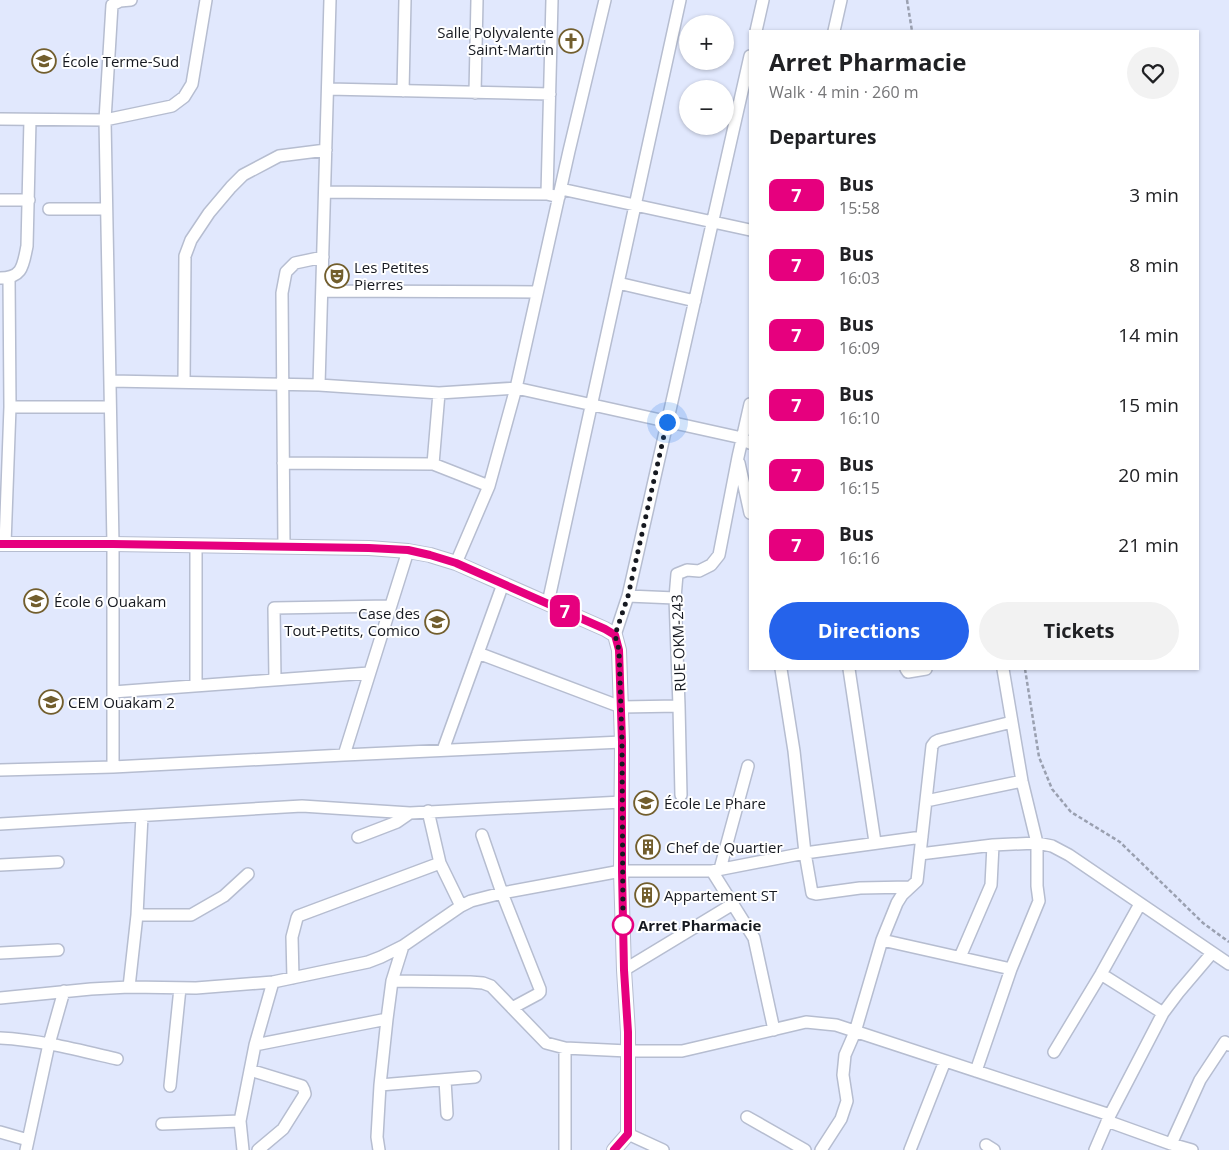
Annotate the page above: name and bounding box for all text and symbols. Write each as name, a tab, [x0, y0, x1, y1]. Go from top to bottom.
map controls	[679, 15, 734, 135]
button: +	[679, 15, 734, 70]
place label: Salle Polyvalente Saint-Martin	[437, 22, 554, 59]
church icon: Salle Polyvalente Saint-Martin	[558, 28, 584, 54]
text: Arret Pharmacie	[769, 45, 966, 78]
button: heart	[1127, 47, 1179, 99]
school or university icon: École Terme-Sud	[31, 48, 57, 74]
place label: École Terme-Sud	[62, 51, 179, 71]
button: −	[679, 80, 734, 135]
text: Walk · 4 min · 260 m	[769, 81, 919, 103]
text: Departures	[769, 124, 876, 150]
text: Bus	[839, 171, 874, 197]
text: 3 min	[1129, 182, 1179, 208]
text: 7	[791, 183, 802, 207]
text: 15:58	[839, 197, 880, 219]
text: Bus	[839, 241, 874, 267]
text: 8 min	[1129, 252, 1179, 278]
text: 7	[791, 253, 802, 277]
place label: Les Petites Pierres	[354, 257, 429, 294]
theatre icon: Les Petites Pierres	[324, 263, 350, 289]
text: 16:03	[839, 267, 880, 289]
text: Bus	[839, 311, 874, 337]
text: 14 min	[1118, 322, 1179, 348]
text: 7	[791, 323, 802, 347]
text: 16:09	[839, 337, 880, 359]
text: Bus	[839, 381, 874, 407]
text: 15 min	[1118, 392, 1179, 418]
text: 7	[791, 393, 802, 417]
text: 16:10	[839, 407, 880, 429]
your location	[655, 410, 680, 435]
text: Bus	[839, 451, 874, 477]
text: 20 min	[1118, 462, 1179, 488]
text: 7	[791, 463, 802, 487]
text: 16:15	[839, 477, 880, 499]
text: Bus	[839, 521, 874, 547]
text: 21 min	[1118, 532, 1179, 558]
text: 7	[791, 533, 802, 557]
text: 16:16	[839, 547, 880, 569]
school or university icon: École 6 Ouakam	[23, 588, 49, 614]
place label: École 6 Ouakam	[54, 591, 166, 611]
street label: RUE OKM-243	[666, 594, 690, 692]
line badge: 7	[549, 595, 581, 627]
text: 7	[560, 599, 570, 623]
button: Directions	[769, 602, 969, 660]
button: Tickets	[979, 602, 1179, 660]
place label: Case des Tout-Petits, Comico	[284, 603, 420, 640]
school or university icon: Case des Tout-Petits, Comico	[424, 609, 450, 635]
school or university icon: CEM Ouakam 2	[38, 689, 64, 715]
place label: CEM Ouakam 2	[68, 692, 175, 712]
school or university icon: École Le Phare	[633, 790, 659, 816]
place label: École Le Phare	[664, 793, 766, 813]
building icon: Chef de Quartier	[635, 834, 661, 860]
place label: Chef de Quartier	[666, 837, 783, 857]
building icon: Appartement ST	[634, 882, 660, 908]
place label: Appartement ST	[664, 885, 778, 905]
marker: Arret Pharmacie	[612, 914, 634, 936]
place label: Arret Pharmacie	[638, 915, 761, 935]

